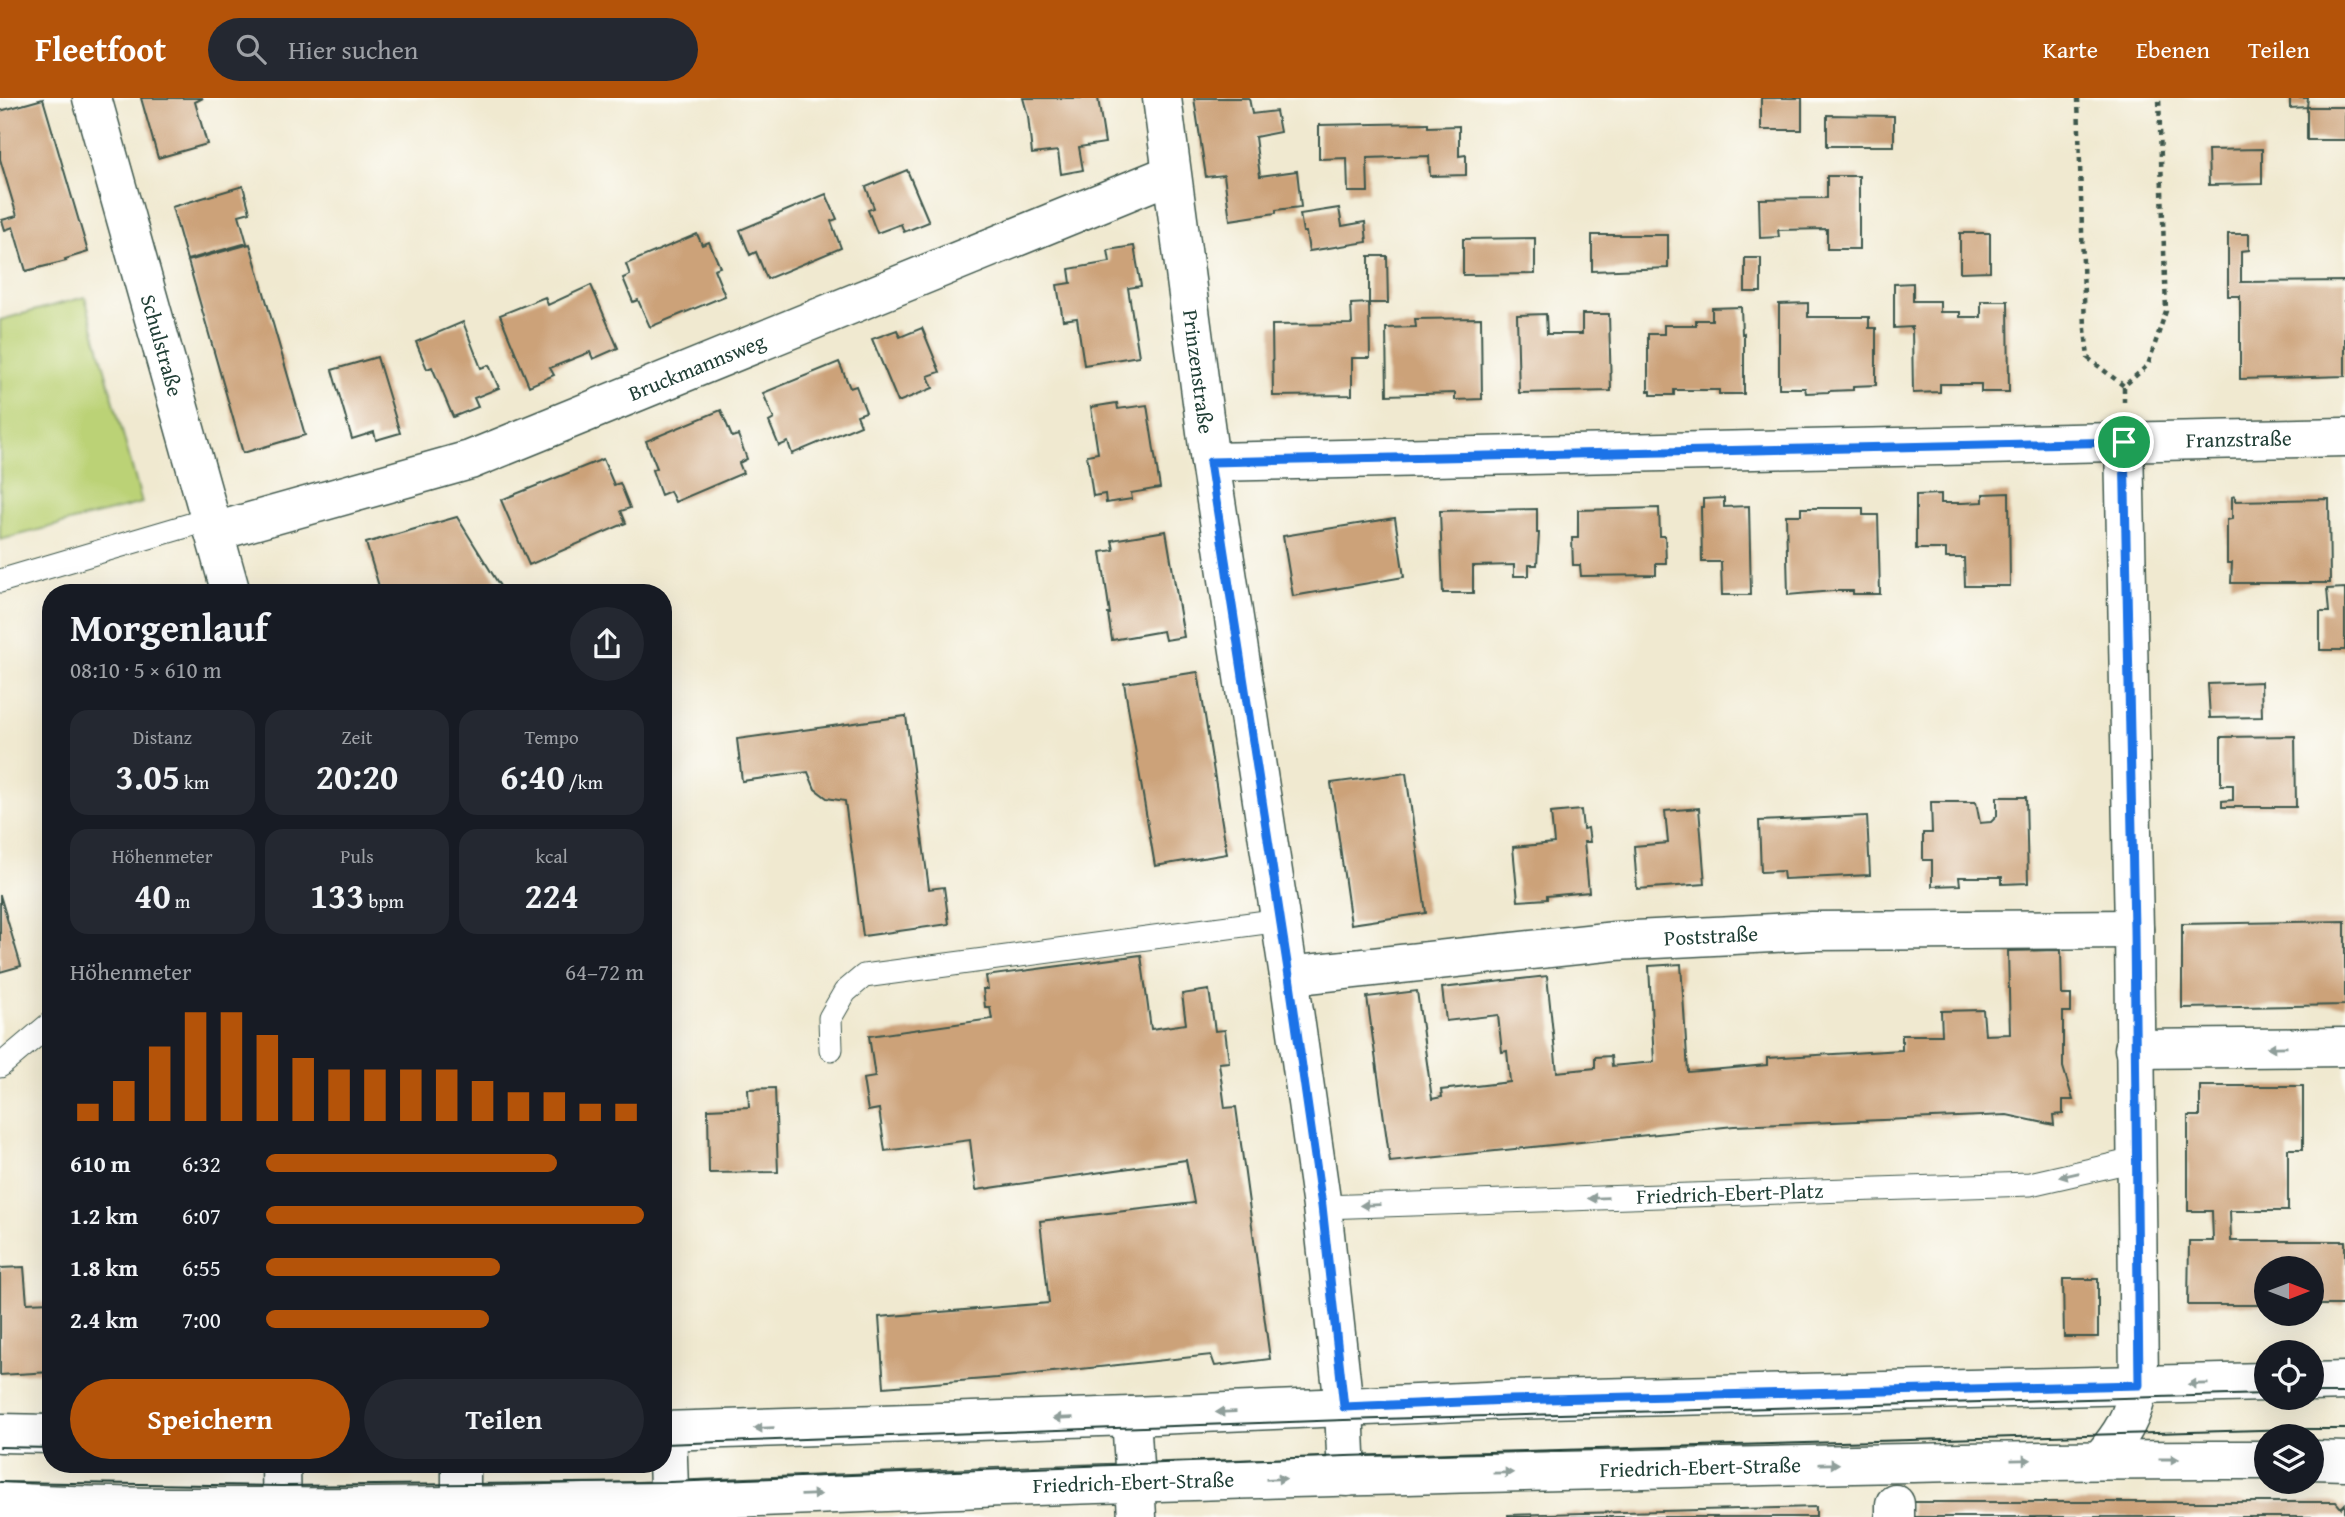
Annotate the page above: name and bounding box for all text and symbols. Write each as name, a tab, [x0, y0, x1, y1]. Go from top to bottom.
search box	[208, 18, 698, 81]
text: Fleetfoot	[35, 25, 166, 73]
icon: search	[232, 30, 270, 68]
text: Hier suchen	[288, 30, 418, 69]
text: Karte	[2043, 32, 2098, 67]
text: Ebenen	[2136, 32, 2210, 67]
text: Teilen	[2248, 32, 2310, 67]
street label: Schulstraße	[133, 291, 191, 400]
street label: Prinzenstraße	[1175, 308, 1222, 436]
street label: Bruckmannsweg	[624, 325, 770, 409]
pin	[2094, 412, 2154, 472]
street label: Franzstraße	[2185, 422, 2292, 456]
icon: arrive	[2105, 423, 2143, 461]
text: Morgenlauf	[70, 599, 268, 655]
button: share	[570, 607, 644, 681]
text: 08:10 · 5 × 610 m	[70, 653, 222, 686]
text: Distanz	[133, 723, 192, 751]
text: Zeit	[341, 723, 373, 751]
text: Tempo	[525, 723, 579, 751]
text: 3.05	[116, 751, 180, 802]
text: 20:20	[316, 751, 398, 802]
text: 6:40	[500, 751, 565, 802]
text: km	[180, 768, 209, 796]
text: /km	[565, 768, 603, 796]
text: Höhenmeter	[112, 842, 213, 870]
text: Puls	[340, 842, 374, 870]
text: kcal	[535, 842, 568, 870]
text: 40	[134, 870, 171, 921]
text: 133	[310, 870, 364, 921]
text: 224	[524, 870, 579, 921]
text: m	[171, 887, 190, 915]
text: bpm	[364, 887, 404, 915]
street label: Poststraße	[1663, 918, 1759, 953]
text: Höhenmeter	[70, 955, 192, 988]
text: 64–72 m	[565, 955, 644, 988]
one-way arrow	[2266, 1041, 2288, 1053]
text: 610 m	[70, 1147, 131, 1180]
text: 6:32	[182, 1147, 221, 1180]
one-way arrow	[2058, 1170, 2080, 1181]
street label: Friedrich-Ebert-Platz	[1636, 1175, 1824, 1212]
one-way arrow	[1586, 1192, 1608, 1203]
text: 1.2 km	[70, 1199, 138, 1232]
text: 6:07	[182, 1199, 221, 1232]
one-way arrow	[1359, 1199, 1381, 1211]
text: 1.8 km	[70, 1251, 138, 1284]
text: 6:55	[182, 1251, 221, 1284]
north arrow	[2254, 1256, 2324, 1326]
map controls	[2254, 1256, 2324, 1494]
text: 2.4 km	[70, 1303, 138, 1336]
text: 7:00	[182, 1303, 221, 1336]
button: locate	[2254, 1340, 2324, 1410]
one-way arrow	[2187, 1378, 2209, 1390]
button: Speichern	[70, 1379, 350, 1459]
button: Teilen	[364, 1379, 644, 1459]
one-way arrow	[1215, 1406, 1237, 1417]
one-way arrow	[1051, 1413, 1073, 1424]
one-way arrow	[753, 1422, 775, 1433]
button: layers	[2254, 1424, 2324, 1494]
street label: Friedrich-Ebert-Straße	[1599, 1449, 1801, 1485]
one-way arrow	[2159, 1453, 2181, 1465]
one-way arrow	[2011, 1454, 2033, 1466]
one-way arrow	[1818, 1459, 1840, 1470]
street label: Friedrich-Ebert-Straße	[1032, 1464, 1235, 1501]
one-way arrow	[1492, 1467, 1514, 1478]
one-way arrow	[1265, 1473, 1287, 1484]
one-way arrow	[800, 1489, 822, 1500]

